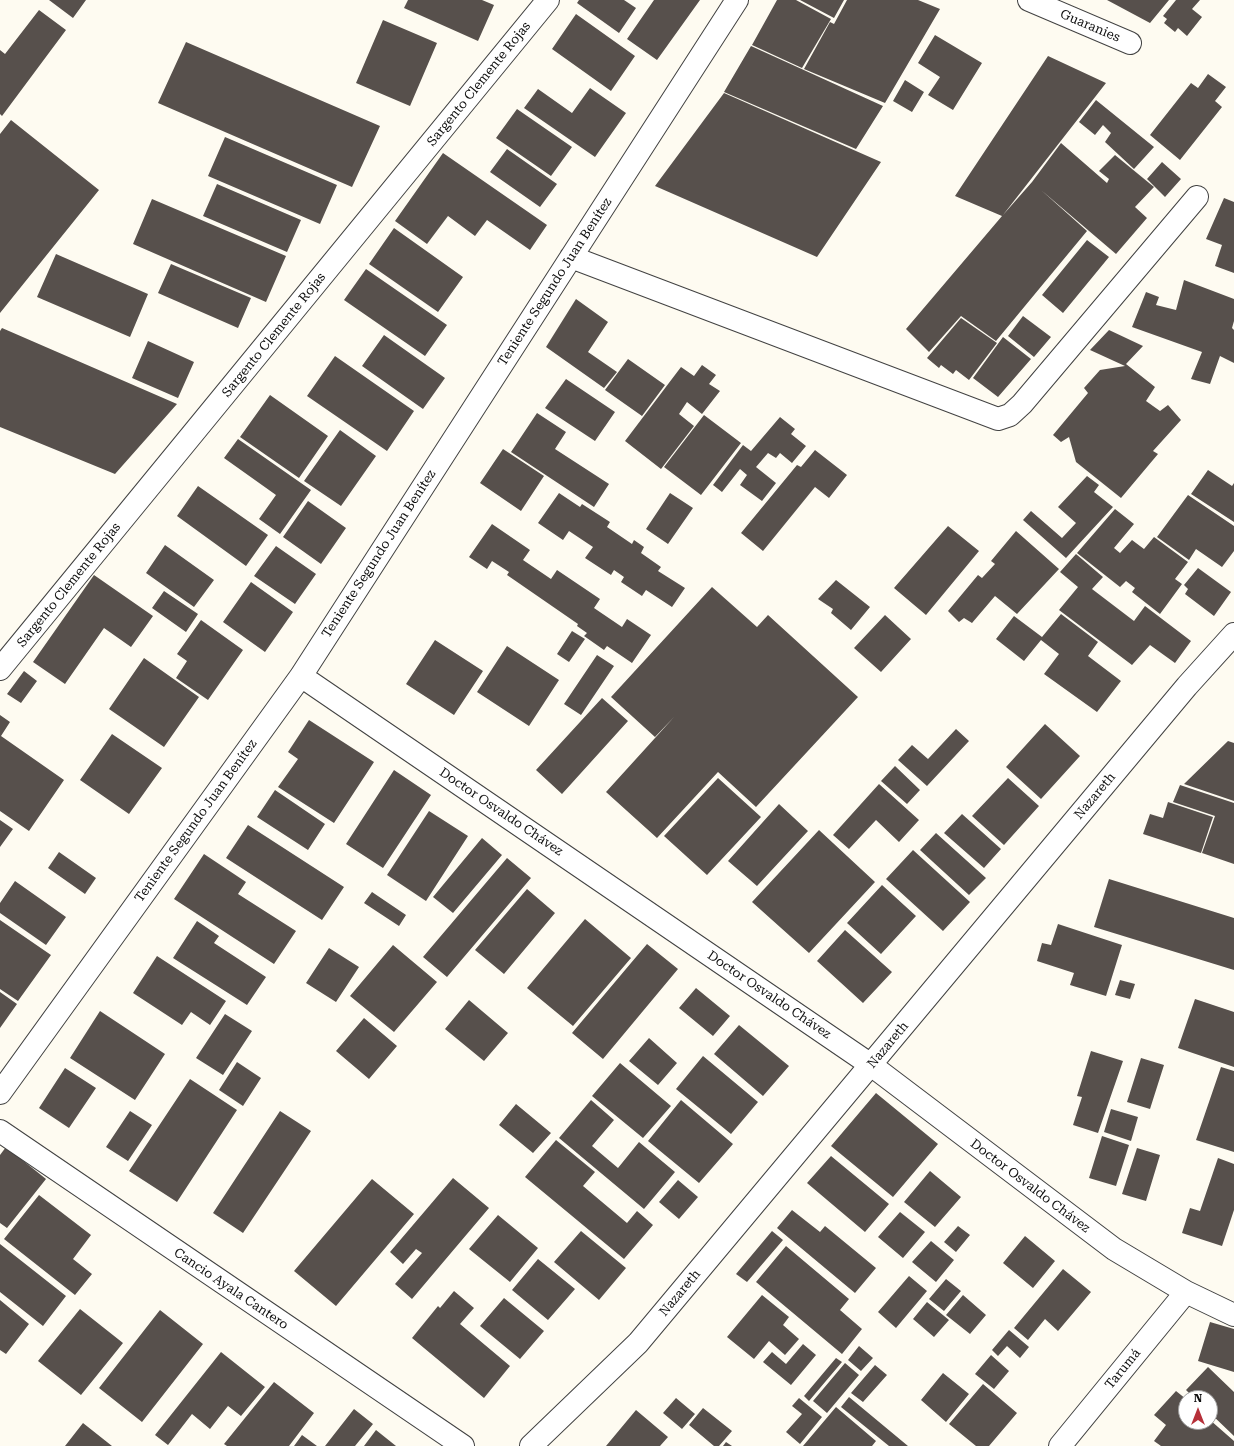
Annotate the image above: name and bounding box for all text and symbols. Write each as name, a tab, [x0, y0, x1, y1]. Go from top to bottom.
street label: Guaranies	[1058, 6, 1122, 46]
street label: Sargento Clemente Rojas	[424, 19, 534, 149]
street label: Teniente Segundo Juan Benítez	[495, 195, 615, 369]
street label: Sargento Clemente Rojas	[219, 270, 329, 400]
street label: Teniente Segundo Juan Benítez	[319, 467, 439, 641]
street label: Sargento Clemente Rojas	[14, 520, 124, 650]
street label: Teniente Segundo Juan Benítez	[132, 737, 260, 905]
street label: Doctor Osvaldo Chávez	[436, 765, 566, 859]
street label: Nazareth	[1071, 770, 1119, 822]
street label: Doctor Osvaldo Chávez	[704, 948, 834, 1042]
street label: Nazareth	[864, 1019, 912, 1071]
street label: Doctor Osvaldo Chávez	[967, 1136, 1093, 1236]
street label: Cancio Ayala Cantero	[171, 1245, 291, 1333]
street label: Nazareth	[656, 1267, 704, 1319]
street label: Tarumá	[1102, 1346, 1144, 1392]
north arrow	[1178, 1390, 1218, 1430]
text: N	[1194, 1392, 1202, 1405]

